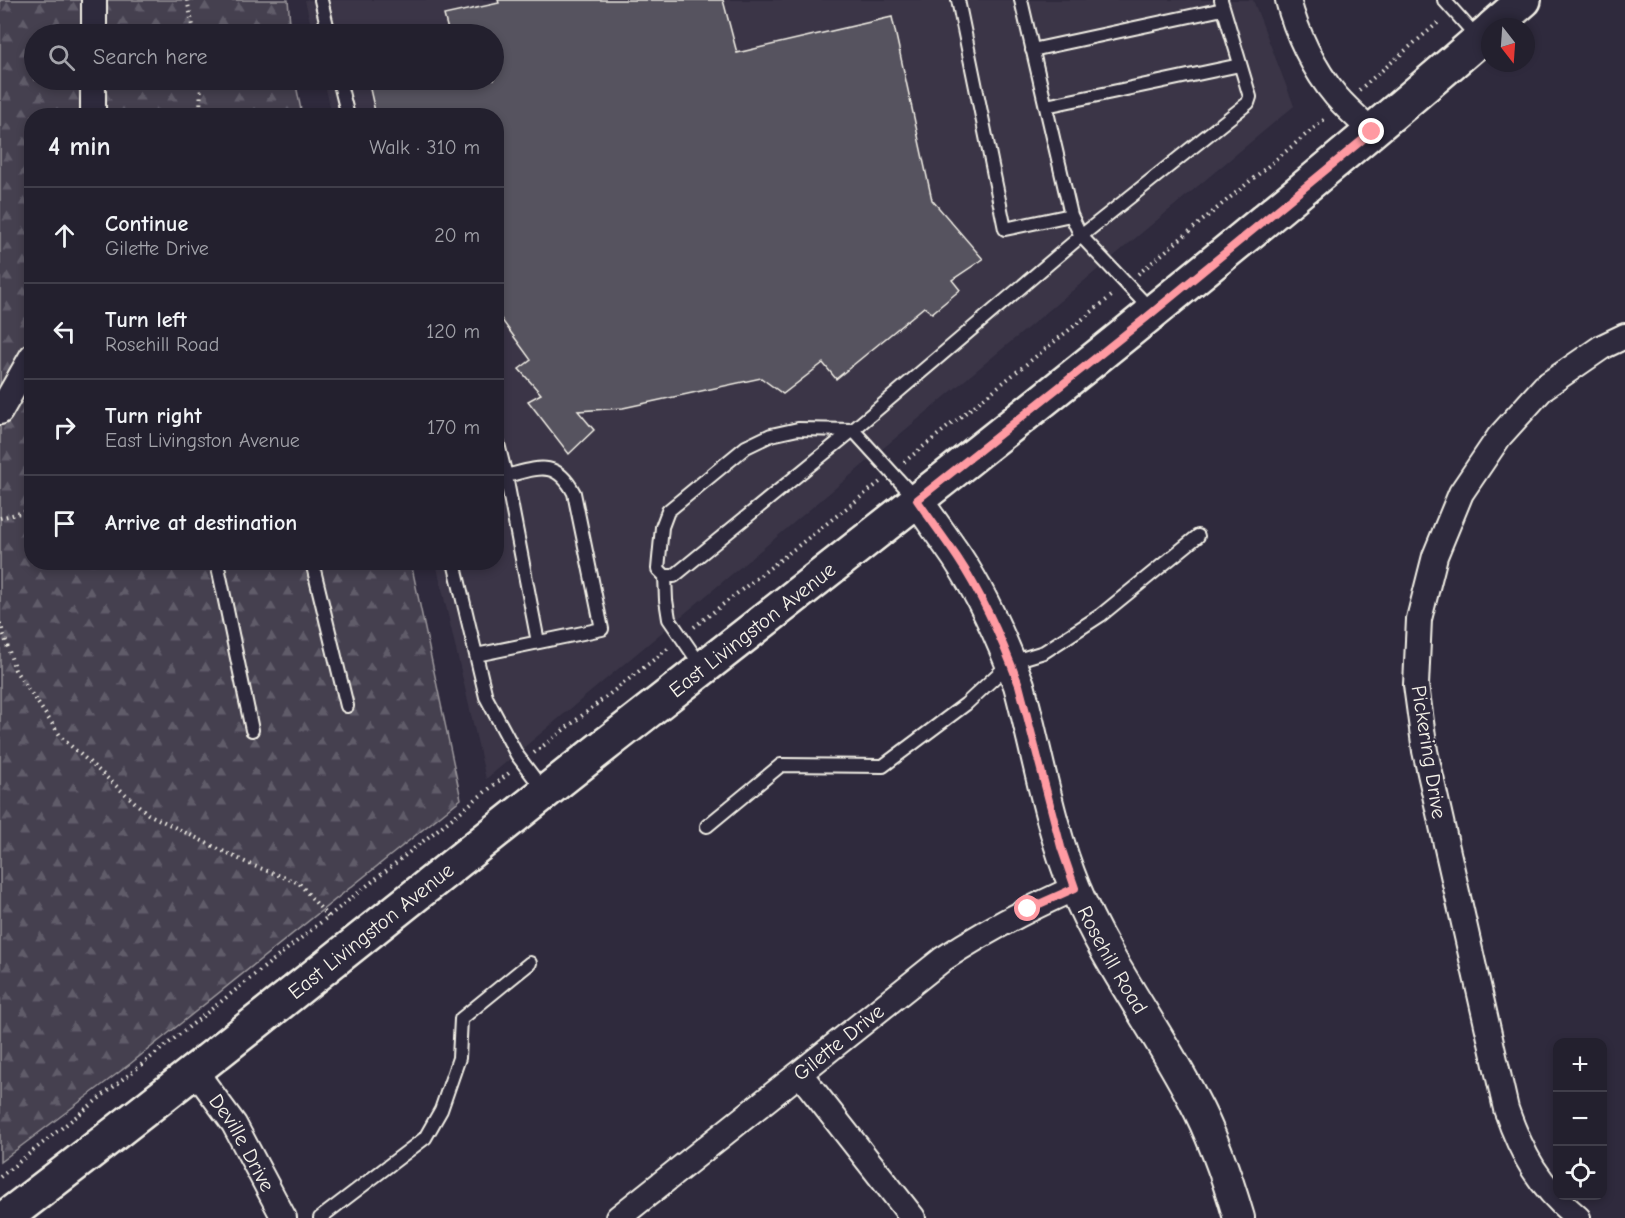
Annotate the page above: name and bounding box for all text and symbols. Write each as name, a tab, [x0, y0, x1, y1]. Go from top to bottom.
north arrow	[1481, 18, 1535, 72]
search box	[24, 24, 504, 90]
icon: search	[45, 41, 78, 74]
text: Search here	[93, 44, 208, 70]
route end	[1358, 118, 1384, 144]
text: 4 min	[48, 132, 111, 162]
text: Walk · 310 m	[369, 136, 480, 159]
text: Continue	[105, 211, 188, 237]
icon: ahead	[48, 219, 81, 252]
text: 20 m	[434, 224, 480, 247]
text: Gilette Drive	[105, 237, 209, 260]
text: Turn left	[105, 307, 187, 333]
icon: left	[48, 315, 81, 348]
text: 120 m	[426, 320, 480, 343]
text: Rosehill Road	[105, 333, 219, 356]
text: Turn right	[105, 403, 202, 429]
icon: right	[48, 411, 81, 444]
text: 170 m	[427, 416, 480, 439]
text: East Livingston Avenue	[105, 429, 300, 452]
icon: arrive	[48, 507, 81, 540]
text: Arrive at destination	[105, 510, 297, 536]
street label: East Livingston Avenue	[664, 557, 840, 702]
street label: Pickering Drive	[1407, 683, 1451, 821]
street label: East Livingston Avenue	[283, 858, 458, 1004]
route start	[1014, 895, 1040, 921]
street label: Rosehill Road	[1073, 902, 1153, 1018]
street label: Gilette Drive	[788, 999, 889, 1086]
map controls	[1553, 1038, 1607, 1200]
button: +	[1553, 1038, 1607, 1092]
street label: Deville Drive	[204, 1089, 280, 1196]
button: −	[1553, 1092, 1607, 1146]
button: locate	[1553, 1146, 1607, 1200]

